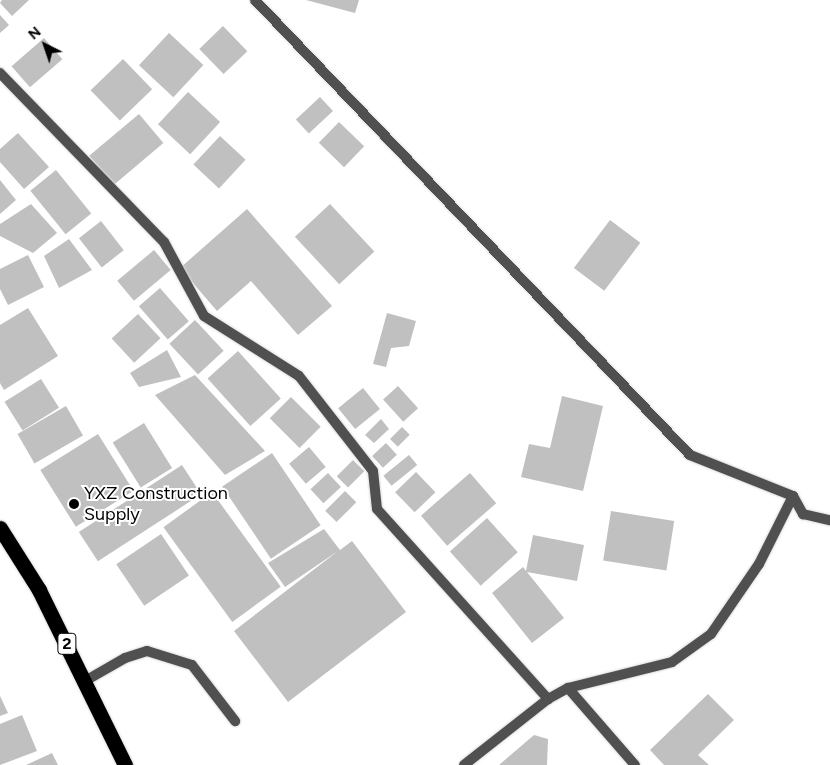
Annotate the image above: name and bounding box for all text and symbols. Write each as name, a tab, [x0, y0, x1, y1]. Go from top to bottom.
north arrow	[20, 20, 70, 70]
text: N	[25, 23, 44, 43]
place label: YXZ Construction Supply	[84, 483, 228, 526]
marker: YXZ Construction Supply	[68, 498, 80, 510]
road number: 2	[57, 630, 77, 658]

